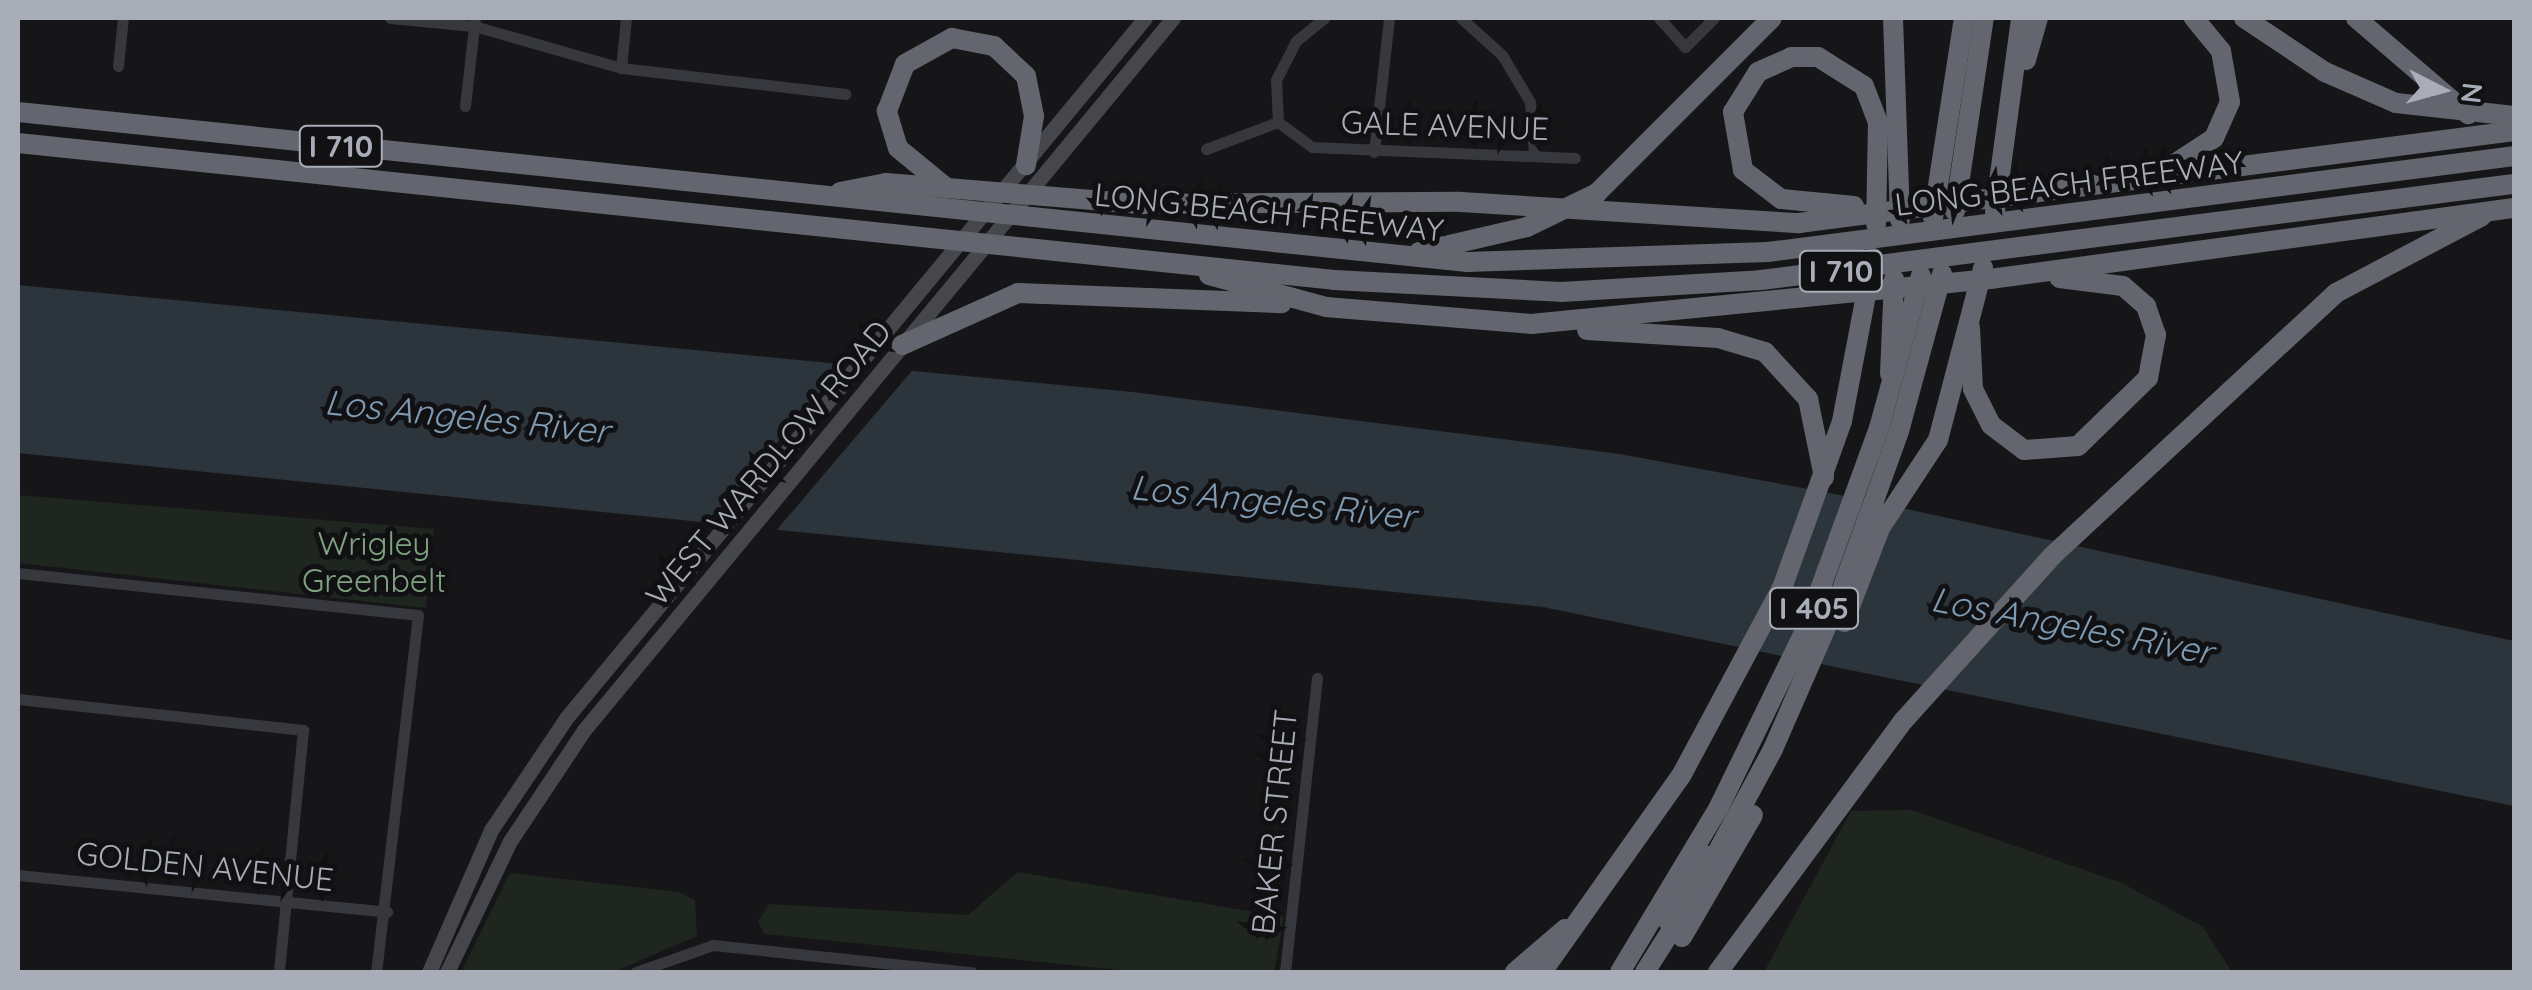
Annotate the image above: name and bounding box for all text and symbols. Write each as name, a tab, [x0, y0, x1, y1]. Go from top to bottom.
north arrow	[2392, 40, 2492, 140]
text: N	[2454, 81, 2491, 105]
street label: GALE AVENUE	[1340, 102, 1550, 148]
road number: I 710	[298, 121, 384, 171]
street label: LONG BEACH FREEWAY	[1892, 143, 2246, 223]
street label: LONG BEACH FREEWAY	[1092, 175, 1446, 249]
road number: I 710	[1798, 246, 1884, 296]
street label: WEST WARDLOW ROAD	[637, 313, 899, 613]
water label: Los Angeles River	[323, 380, 611, 452]
water label: Los Angeles River	[1129, 465, 1417, 537]
park label: Wrigley Greenbelt	[302, 525, 446, 600]
water label: Los Angeles River	[1928, 577, 2216, 673]
road number: I 405	[1769, 583, 1859, 633]
street label: BAKER STREET	[1243, 708, 1305, 936]
street label: GOLDEN AVENUE	[74, 833, 336, 899]

